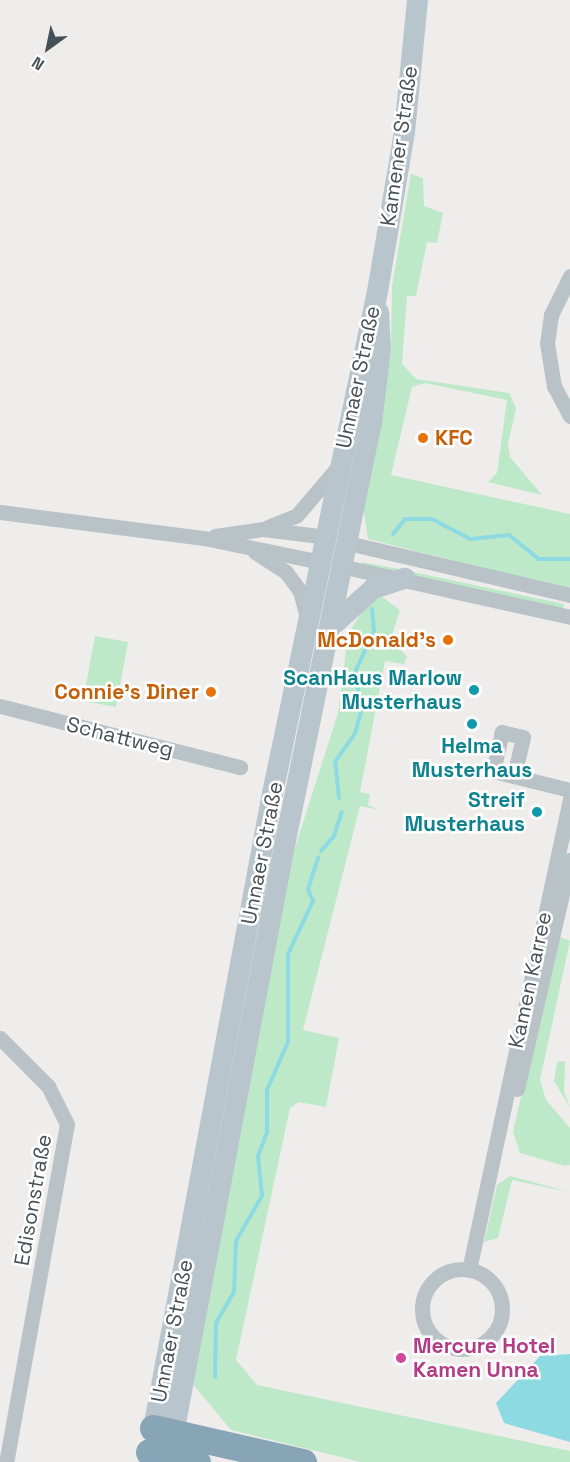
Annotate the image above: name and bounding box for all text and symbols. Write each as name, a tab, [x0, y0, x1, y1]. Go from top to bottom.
north arrow	[18, 18, 78, 78]
text: N	[28, 52, 48, 75]
street label: Kamener Straße	[375, 64, 423, 228]
street label: Unnaer Straße	[331, 303, 385, 451]
place label: KFC	[435, 425, 473, 451]
marker: KFC	[416, 431, 430, 445]
place label: McDonald's	[317, 627, 436, 653]
marker: McDonald's	[441, 633, 455, 647]
place label: ScanHaus Marlow Musterhaus	[283, 665, 462, 715]
place label: Connie’s Diner	[54, 679, 199, 705]
marker: ScanHaus Marlow Musterhaus	[467, 683, 481, 697]
marker: Connie’s Diner	[204, 685, 218, 699]
street label: Schattweg	[64, 712, 176, 762]
marker: Helma Musterhaus	[465, 717, 479, 731]
place label: Helma Musterhaus	[412, 733, 532, 783]
street label: Unnaer Straße	[236, 779, 288, 927]
place label: Streif Musterhaus	[404, 787, 525, 837]
marker: Streif Musterhaus	[530, 805, 544, 819]
street label: Kamen Karree	[503, 909, 557, 1051]
street label: Edisonstraße	[9, 1132, 57, 1268]
street label: Unnaer Straße	[146, 1257, 198, 1405]
place label: Mercure Hotel Kamen Unna	[413, 1333, 555, 1383]
marker: Mercure Hotel Kamen Unna	[394, 1351, 408, 1365]

